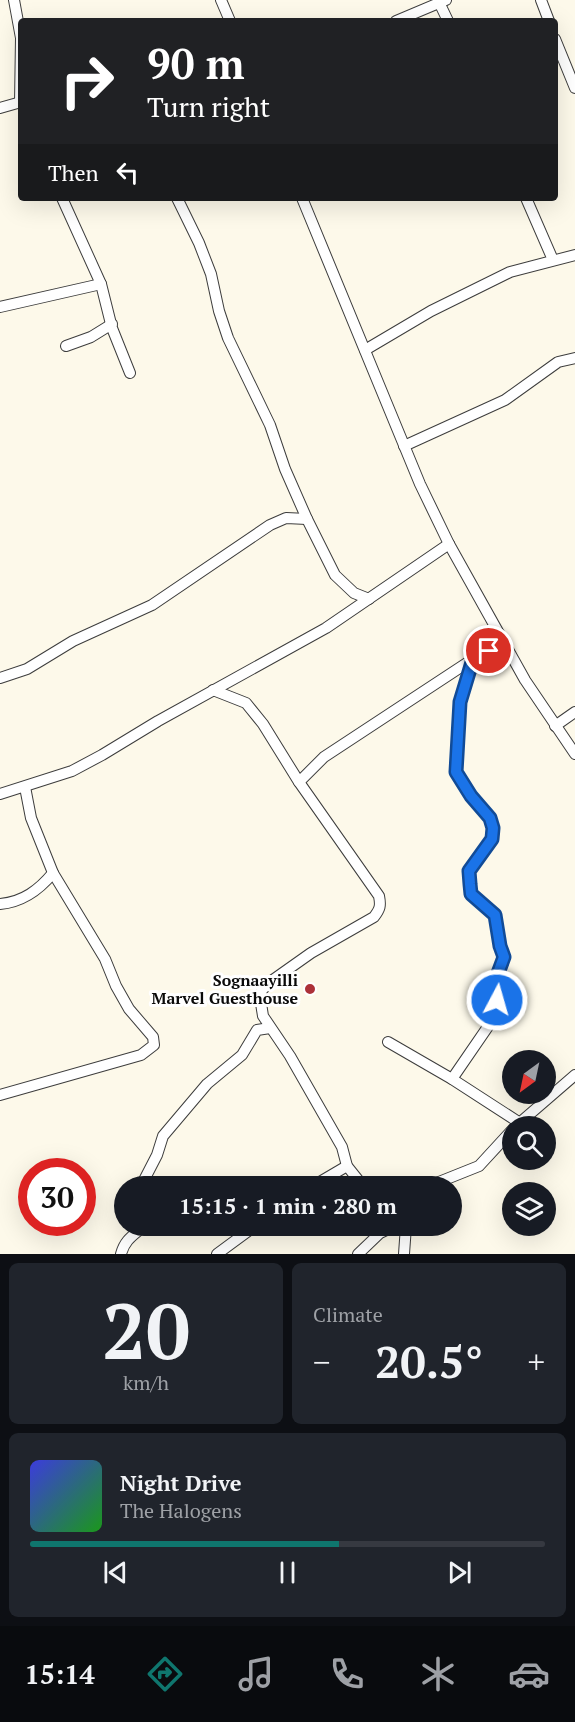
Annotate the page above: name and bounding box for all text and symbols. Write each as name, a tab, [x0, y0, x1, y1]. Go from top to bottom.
text: 90 m	[147, 35, 245, 91]
icon: right	[48, 42, 126, 120]
text: Turn right	[147, 89, 270, 125]
icon: left	[111, 156, 144, 189]
text: Then	[48, 158, 99, 187]
pin	[463, 625, 514, 676]
icon: arrive	[472, 634, 505, 667]
position arrow	[465, 968, 529, 1032]
place label: Sognaayilli Marvel Guesthouse	[152, 969, 298, 1009]
marker: Sognaayilli Marvel Guesthouse	[303, 982, 317, 996]
north arrow	[502, 1050, 556, 1104]
map controls	[502, 1050, 556, 1236]
button: search	[502, 1116, 556, 1170]
speed limit sign: 30	[18, 1158, 96, 1236]
button: layers	[502, 1182, 556, 1236]
text: 15:15 · 1 min · 280 m	[179, 1191, 397, 1220]
text: 20	[102, 1278, 190, 1381]
text: Climate	[313, 1301, 383, 1328]
text: 20.5°	[375, 1331, 483, 1391]
text: −	[313, 1340, 331, 1383]
text: +	[527, 1340, 545, 1383]
text: km/h	[123, 1369, 169, 1396]
text: Night Drive	[120, 1468, 242, 1497]
text: The Halogens	[120, 1497, 242, 1524]
icon: previous	[99, 1556, 132, 1589]
icon: pause	[271, 1556, 304, 1589]
icon: next	[443, 1556, 476, 1589]
icon: directions	[144, 1653, 186, 1695]
icon: music	[235, 1653, 277, 1695]
icon: phone	[326, 1653, 368, 1695]
icon: climate	[417, 1653, 459, 1695]
icon: car	[508, 1653, 550, 1695]
text: 15:14	[25, 1656, 95, 1692]

